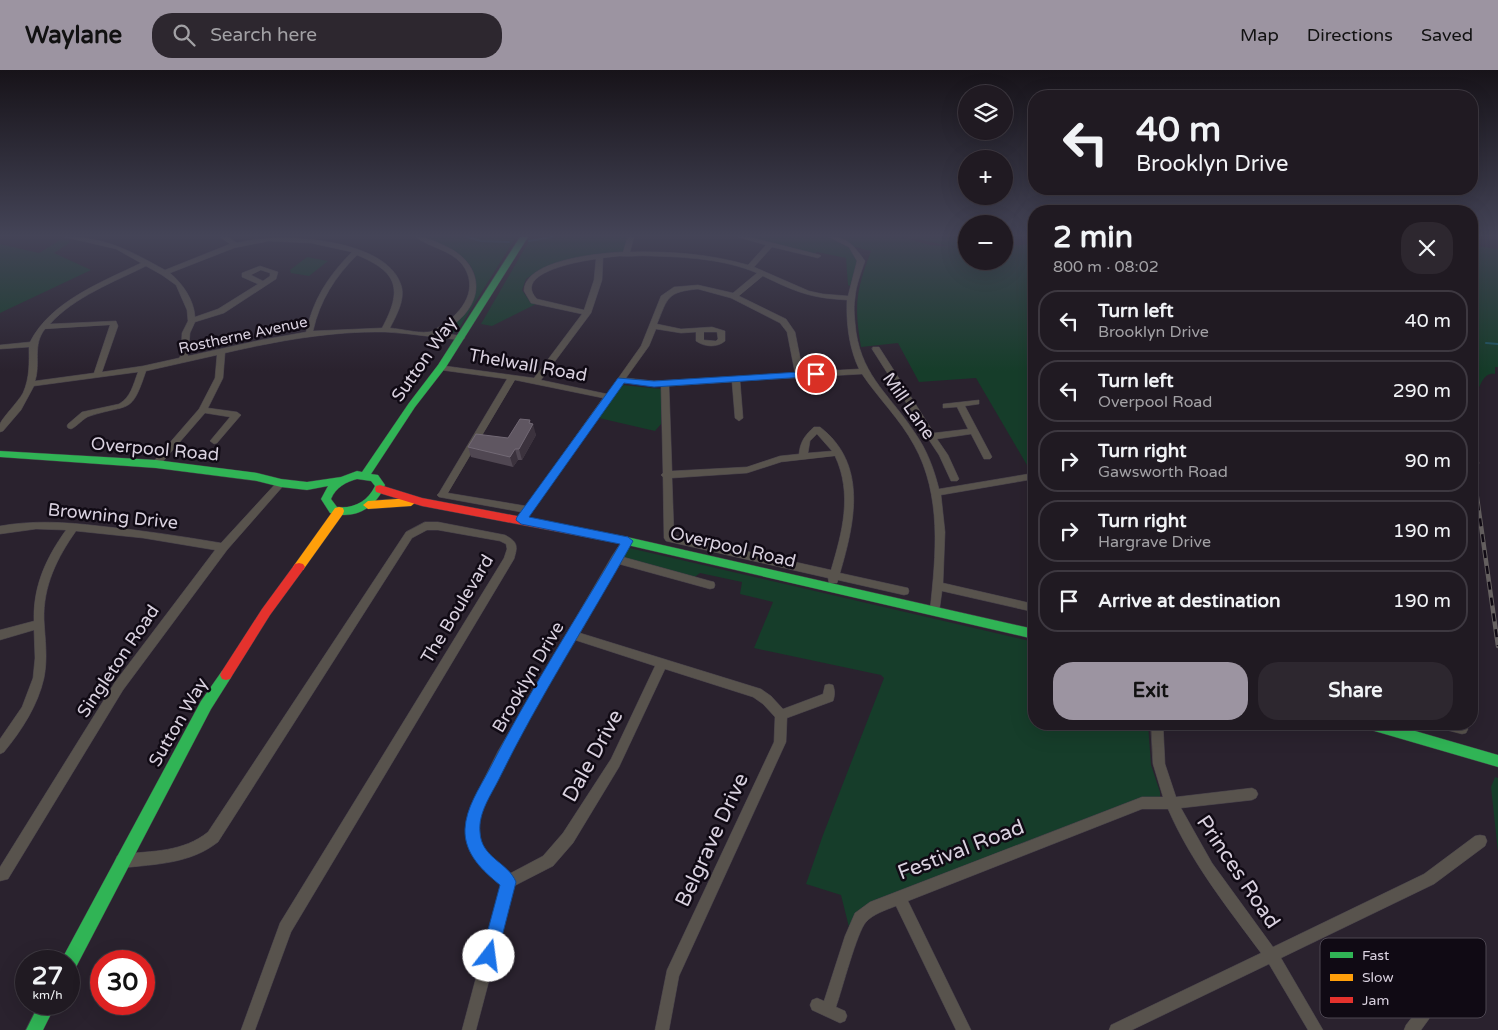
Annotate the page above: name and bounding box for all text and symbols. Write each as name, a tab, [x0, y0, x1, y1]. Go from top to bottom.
search box	[152, 13, 502, 58]
text: Waylane	[25, 21, 122, 50]
icon: search	[170, 21, 198, 49]
text: Search here	[210, 24, 317, 46]
text: Map	[1240, 24, 1279, 46]
text: Directions	[1307, 24, 1393, 46]
text: Saved	[1421, 24, 1473, 46]
map controls	[958, 85, 1013, 270]
button: layers	[958, 85, 1013, 140]
text: 40 m	[1136, 109, 1221, 151]
icon: left	[1053, 110, 1118, 175]
button: +	[958, 150, 1013, 205]
text: Brooklyn Drive	[1136, 151, 1289, 177]
button: −	[958, 215, 1013, 270]
text: 2 min	[1053, 219, 1133, 256]
button: close	[1401, 222, 1453, 274]
text: 800 m · 08:02	[1053, 257, 1159, 277]
text: Turn left	[1098, 300, 1174, 322]
icon: left	[1055, 307, 1083, 335]
text: 40 m	[1405, 310, 1451, 332]
street label: Sutton Way	[387, 312, 462, 406]
street label: Rostherne Avenue	[177, 313, 309, 357]
text: Brooklyn Drive	[1098, 322, 1209, 342]
street label: Thelwall Road	[467, 344, 589, 386]
pin	[795, 353, 837, 395]
icon: arrive	[802, 360, 830, 388]
street label: Mill Lane	[878, 368, 940, 444]
text: Turn left	[1098, 370, 1174, 392]
icon: left	[1055, 377, 1083, 405]
text: 290 m	[1393, 380, 1451, 402]
text: Overpool Road	[1098, 392, 1212, 412]
street label: Overpool Road	[90, 432, 220, 466]
text: Turn right	[1098, 440, 1186, 462]
icon: right	[1055, 447, 1083, 475]
text: 90 m	[1405, 450, 1451, 472]
text: Gawsworth Road	[1098, 462, 1228, 482]
street label: Browning Drive	[47, 498, 179, 534]
text: Turn right	[1098, 510, 1186, 532]
icon: right	[1055, 517, 1083, 545]
text: 190 m	[1393, 520, 1451, 542]
street label: Overpool Road	[668, 522, 798, 572]
text: Hargrave Drive	[1098, 532, 1211, 552]
street label: The Boulevard	[416, 551, 498, 667]
icon: arrive	[1055, 587, 1083, 615]
text: Arrive at destination	[1098, 590, 1281, 612]
text: 190 m	[1393, 590, 1451, 612]
street label: Singleton Road	[72, 601, 164, 721]
street label: Brooklyn Drive	[487, 617, 569, 737]
button: Exit	[1053, 662, 1248, 720]
button: Share	[1258, 662, 1453, 720]
street label: Sutton Way	[144, 673, 212, 770]
street label: Dale Drive	[557, 705, 629, 807]
street label: Belgrave Drive	[670, 769, 754, 911]
street label: Princes Road	[1191, 811, 1285, 933]
street label: Festival Road	[894, 814, 1028, 886]
position arrow	[462, 929, 514, 981]
legend	[1320, 938, 1486, 1018]
text: Fast	[1362, 947, 1390, 964]
speed limit sign: 30	[90, 950, 155, 1015]
text: 27	[32, 961, 63, 991]
text: Slow	[1362, 969, 1394, 986]
text: km/h	[32, 988, 63, 1002]
text: Jam	[1362, 992, 1389, 1009]

